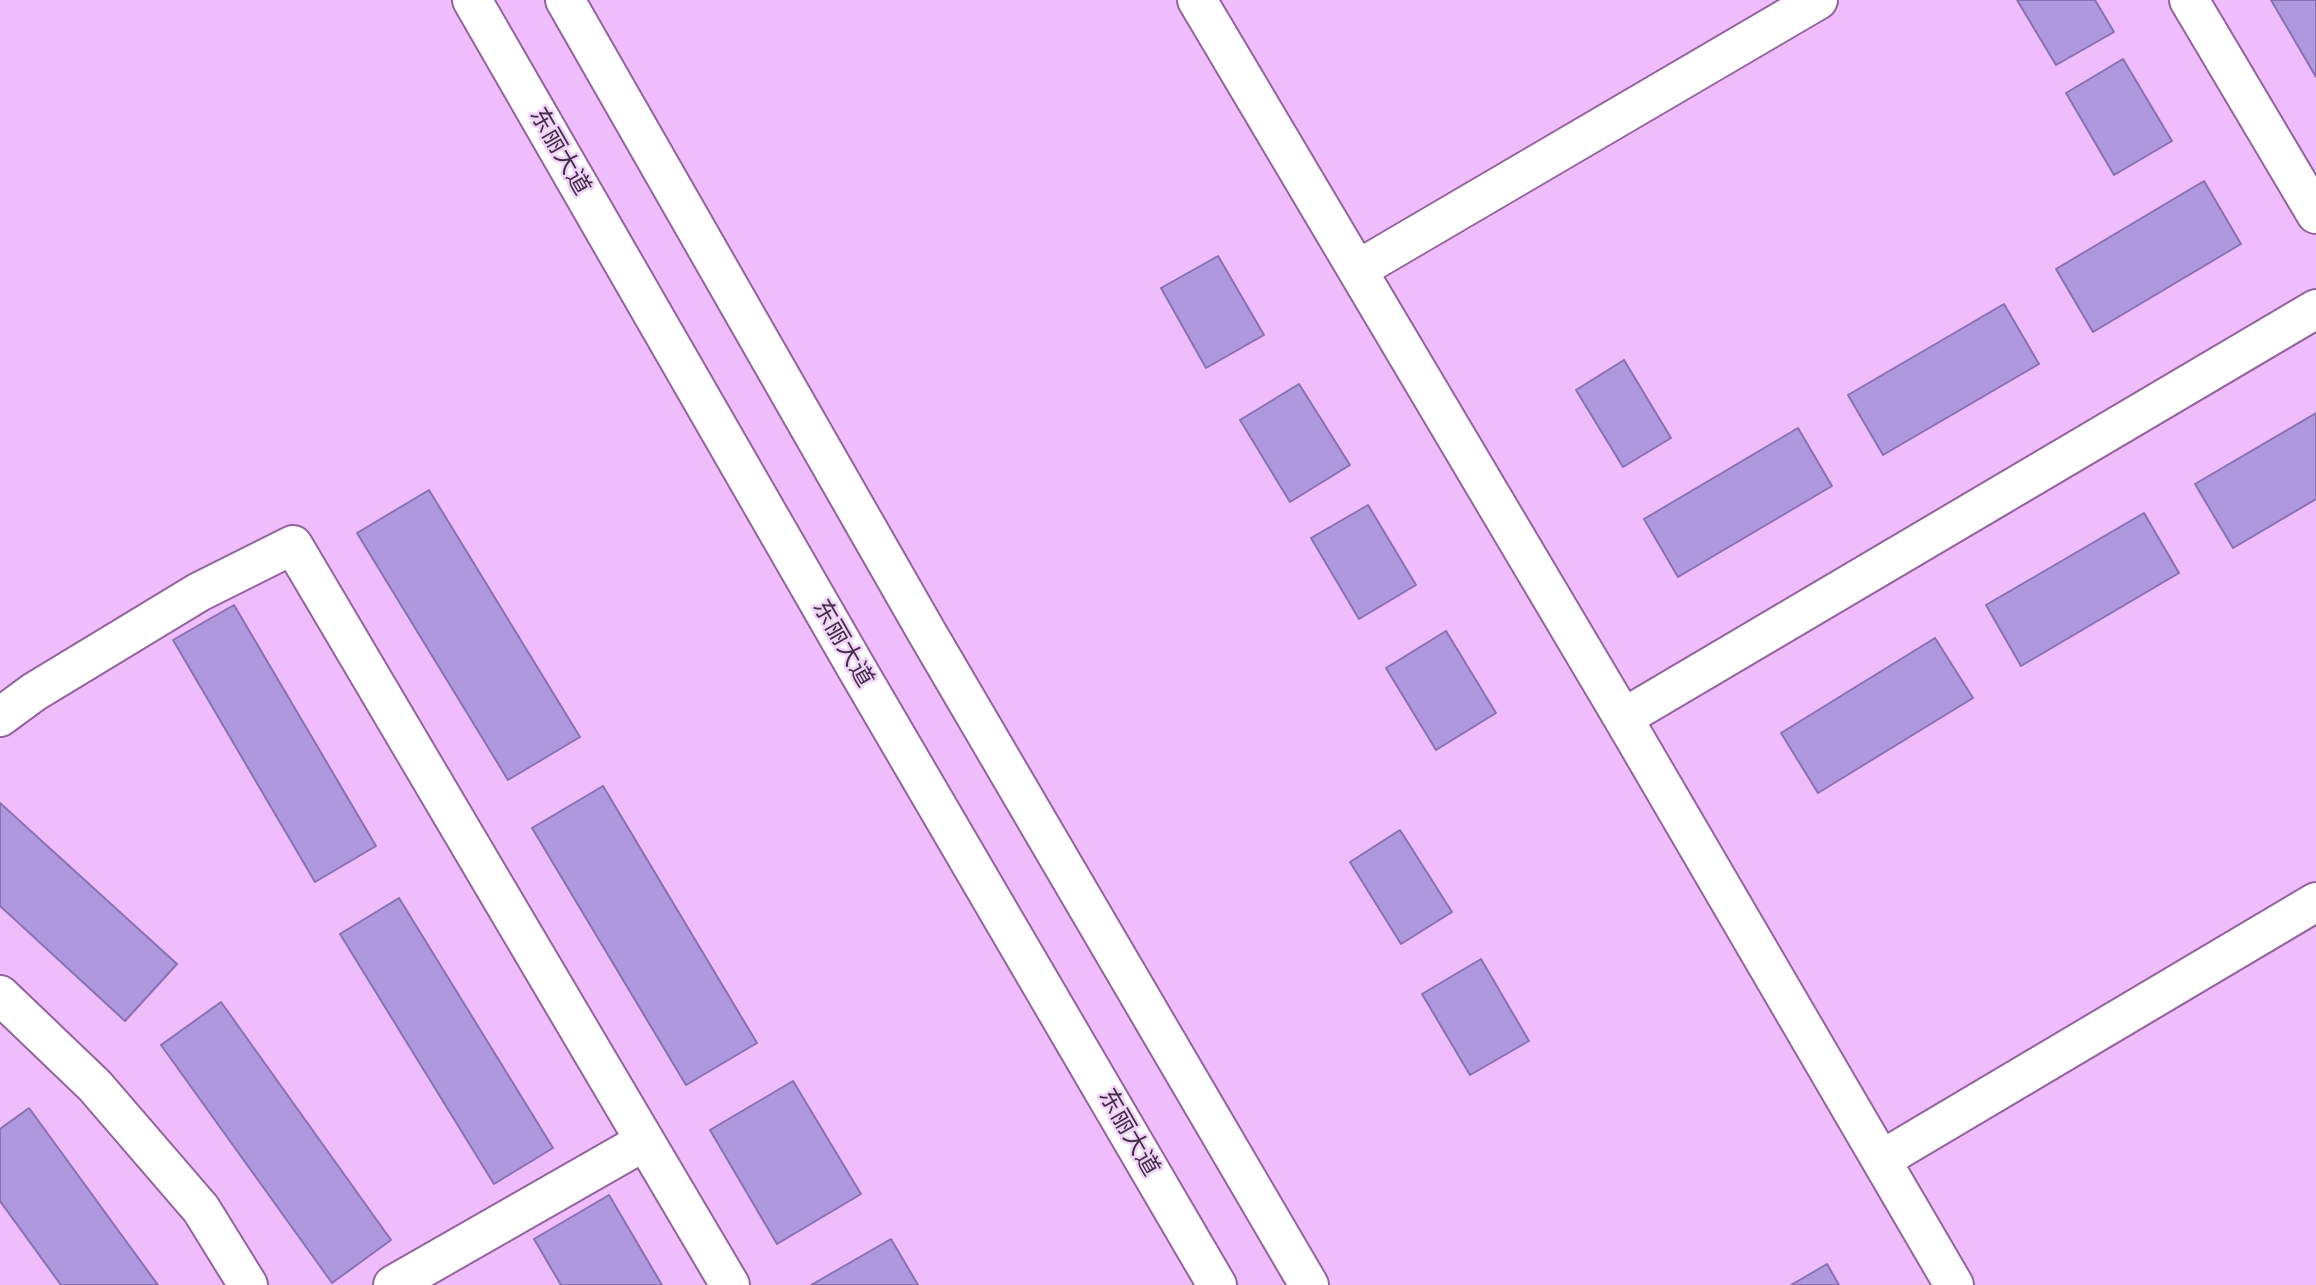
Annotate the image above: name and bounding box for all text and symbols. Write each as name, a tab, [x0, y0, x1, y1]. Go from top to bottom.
street label: 东丽大道	[523, 103, 595, 201]
street label: 东丽大道	[806, 595, 878, 693]
street label: 东丽大道	[1092, 1084, 1164, 1182]

